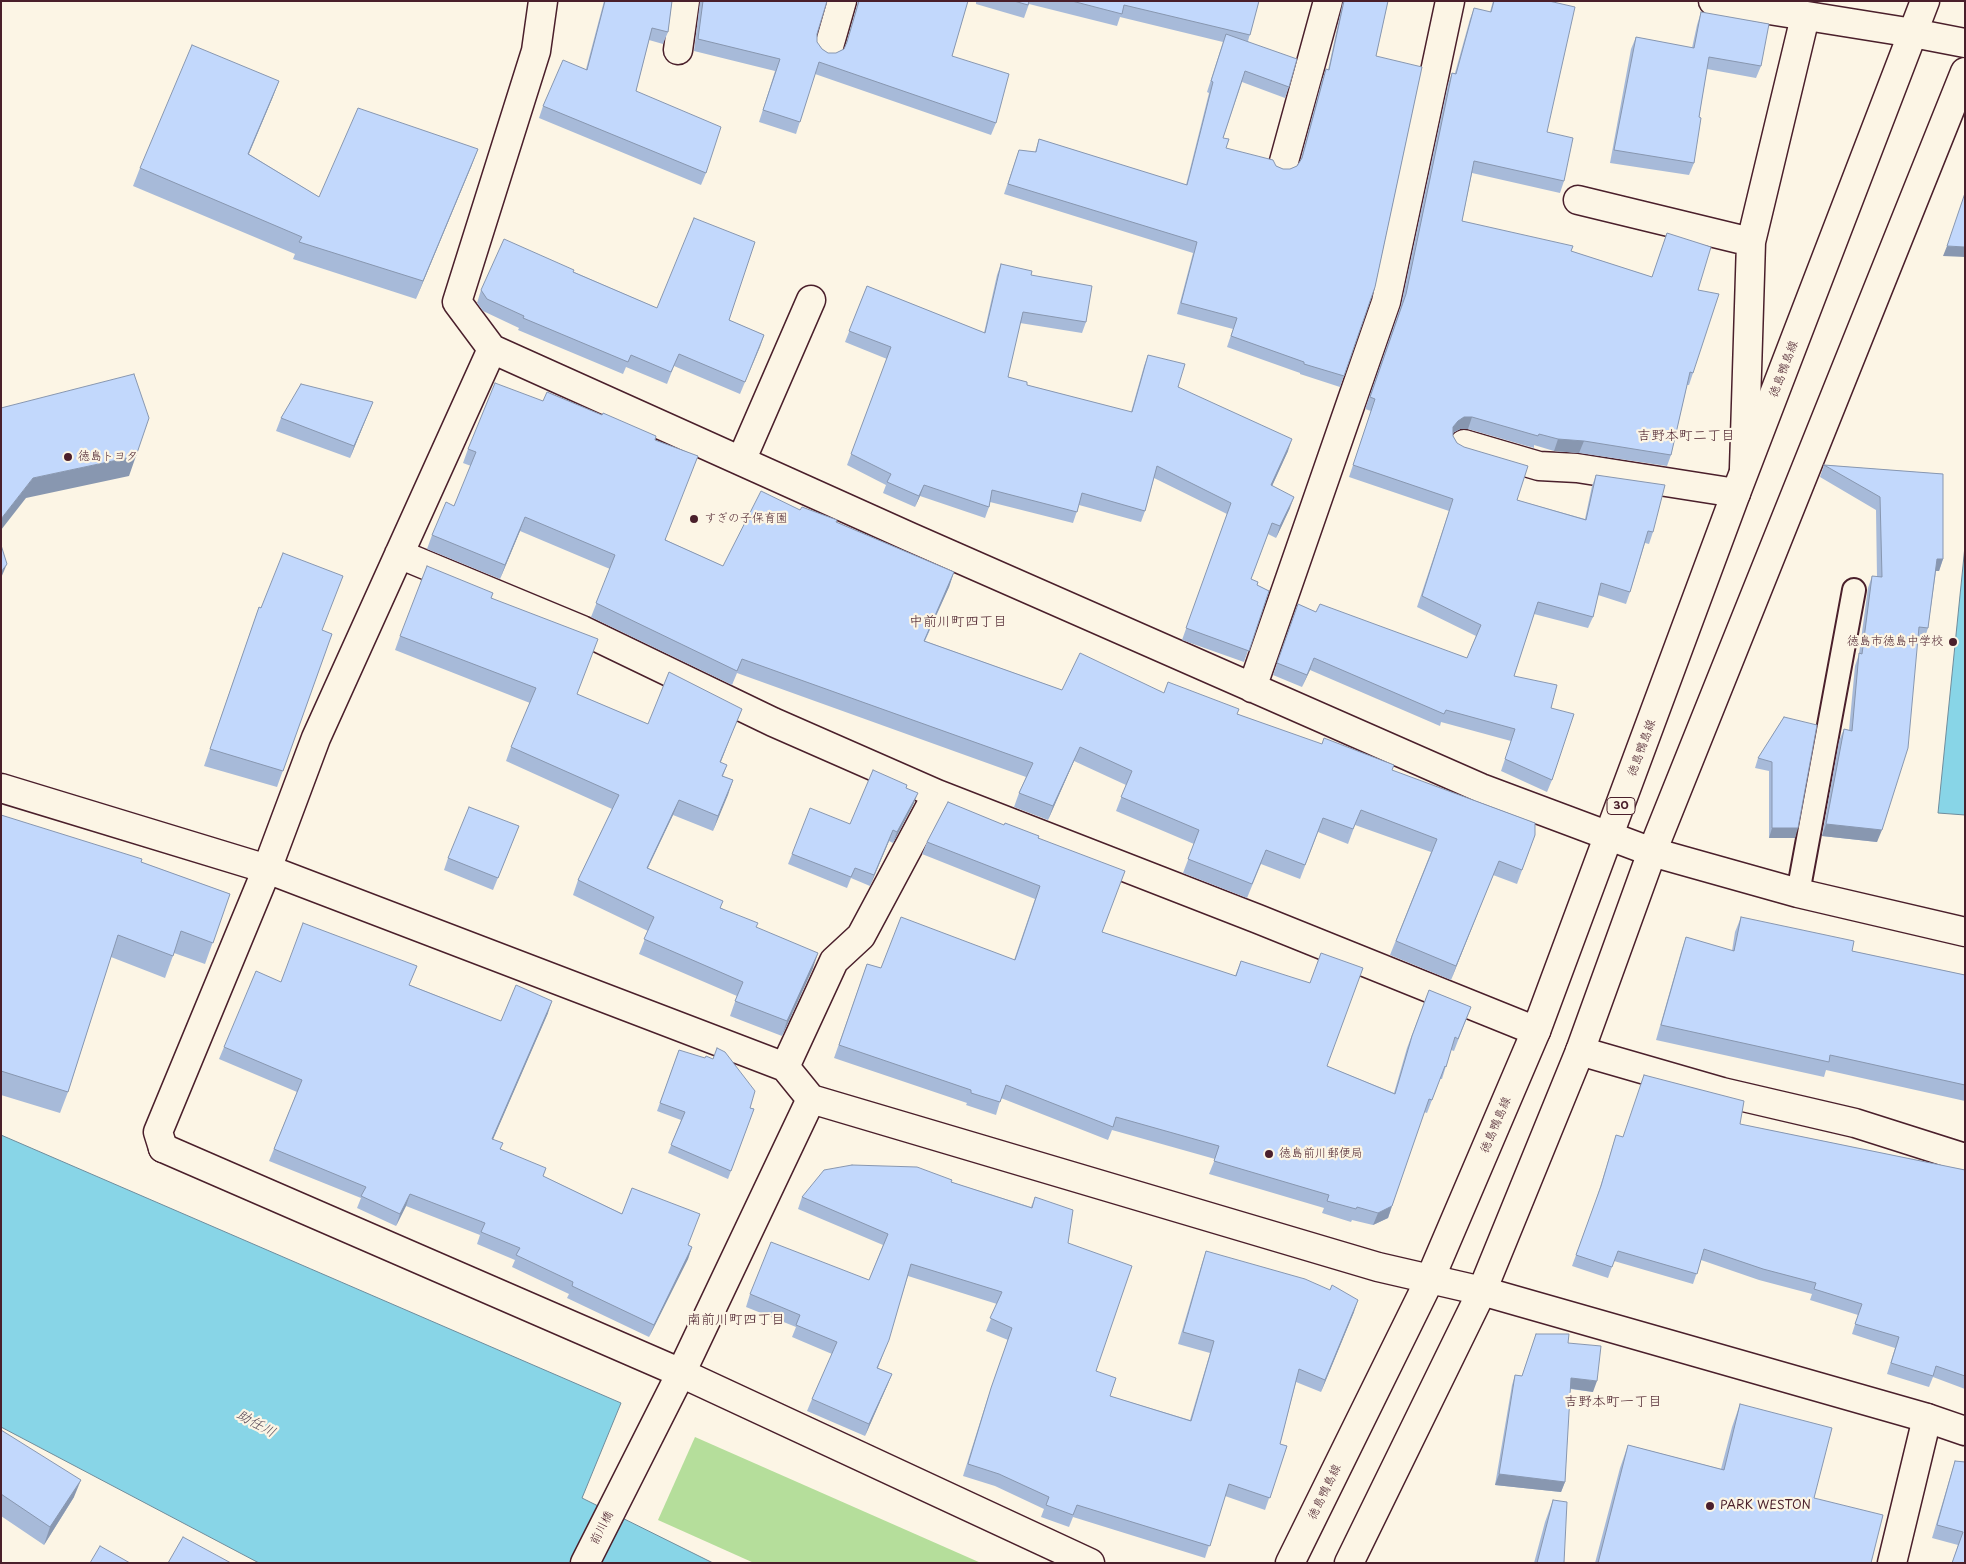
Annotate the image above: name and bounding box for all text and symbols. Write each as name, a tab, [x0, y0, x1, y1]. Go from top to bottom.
street label: 徳島鴨島線	[1767, 338, 1801, 400]
district label: 吉野本町二丁目	[1637, 428, 1735, 444]
place label: 徳島トヨタ	[78, 450, 138, 464]
marker: 徳島トヨタ	[62, 451, 74, 463]
place label: すぎの子保育園	[704, 512, 788, 526]
marker: すぎの子保育園	[688, 513, 700, 525]
district label: 中前川町四丁目	[909, 614, 1007, 630]
place label: 徳島市徳島中学校	[1847, 635, 1943, 649]
marker: 徳島市徳島中学校	[1947, 636, 1959, 648]
street label: 徳島鴨島線	[1625, 717, 1659, 779]
road number: 30	[1607, 798, 1635, 814]
street label: 徳島鴨島線	[1478, 1095, 1514, 1155]
place label: 徳島前川郵便局	[1279, 1147, 1363, 1161]
marker: 徳島前川郵便局	[1263, 1148, 1275, 1160]
district label: 南前川町四丁目	[687, 1312, 785, 1328]
district label: 吉野本町一丁目	[1564, 1394, 1662, 1410]
water label: 助任川	[234, 1406, 278, 1442]
street label: 徳島鴨島線	[1305, 1462, 1345, 1522]
place label: PARK WESTON	[1720, 1499, 1811, 1513]
marker: PARK WESTON	[1704, 1500, 1716, 1512]
street label: 前川橋	[587, 1509, 617, 1547]

